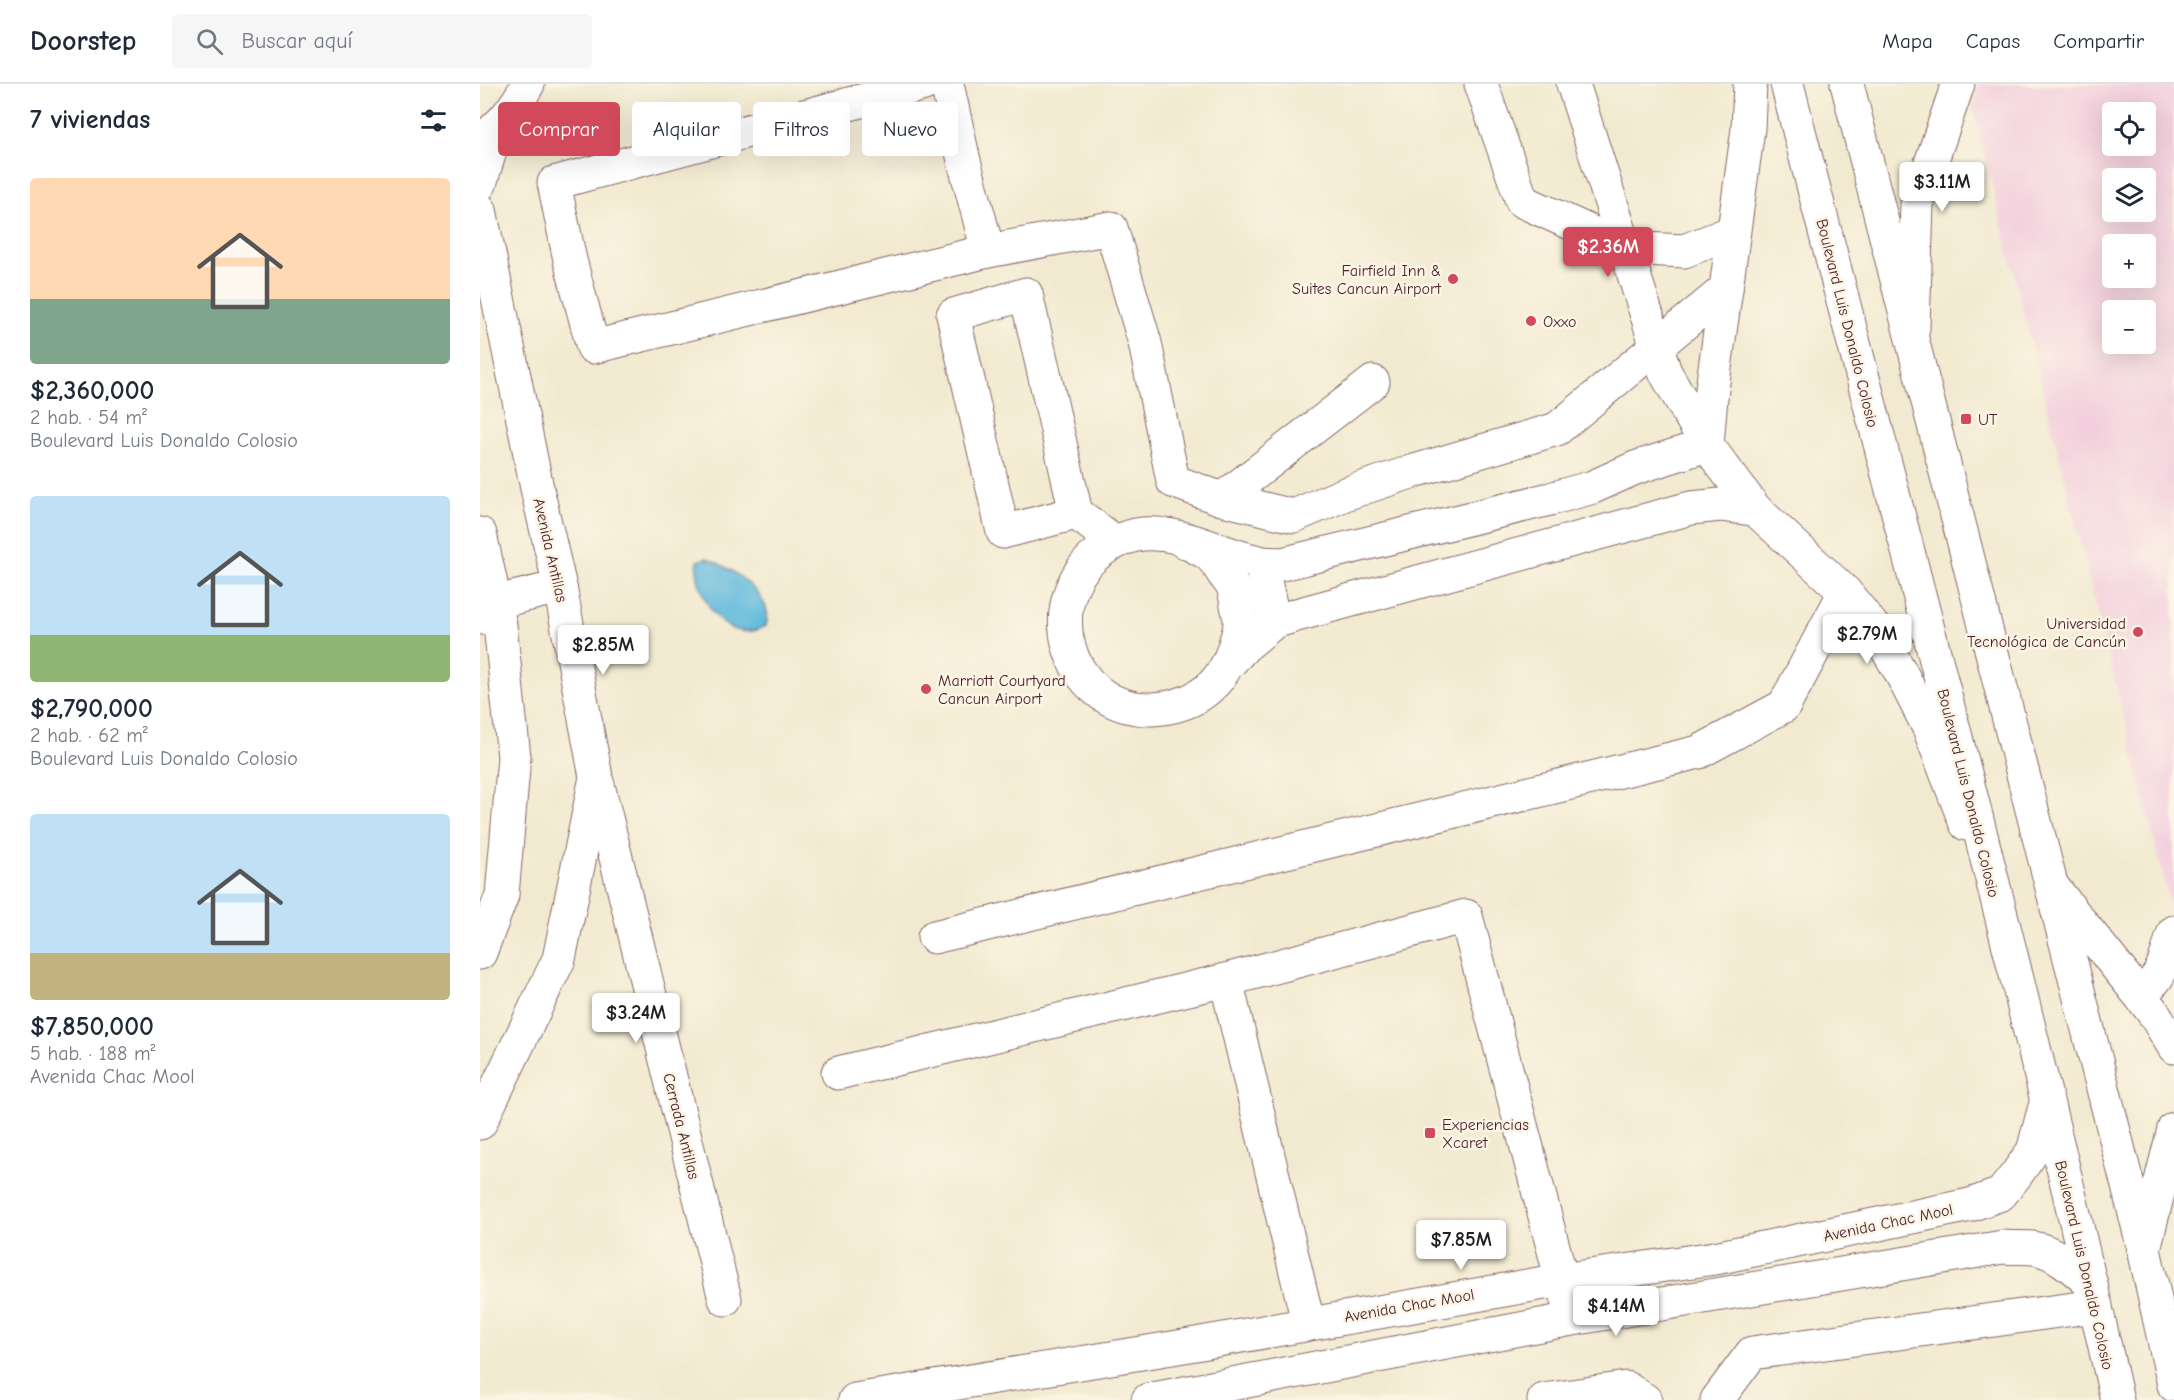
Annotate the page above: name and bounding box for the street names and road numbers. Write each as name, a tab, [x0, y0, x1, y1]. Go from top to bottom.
street label: Boulevard Luis Donaldo Colosio	[1812, 217, 1882, 429]
street label: Avenida Antillas	[529, 496, 571, 604]
street label: Boulevard Luis Donaldo Colosio	[1933, 687, 2003, 899]
street label: Cerrada Antillas	[659, 1071, 703, 1182]
street label: Boulevard Luis Donaldo Colosio	[2051, 1159, 2117, 1372]
street label: Avenida Chac Mool	[1822, 1200, 1955, 1245]
street label: Avenida Chac Mool	[1343, 1286, 1476, 1326]

